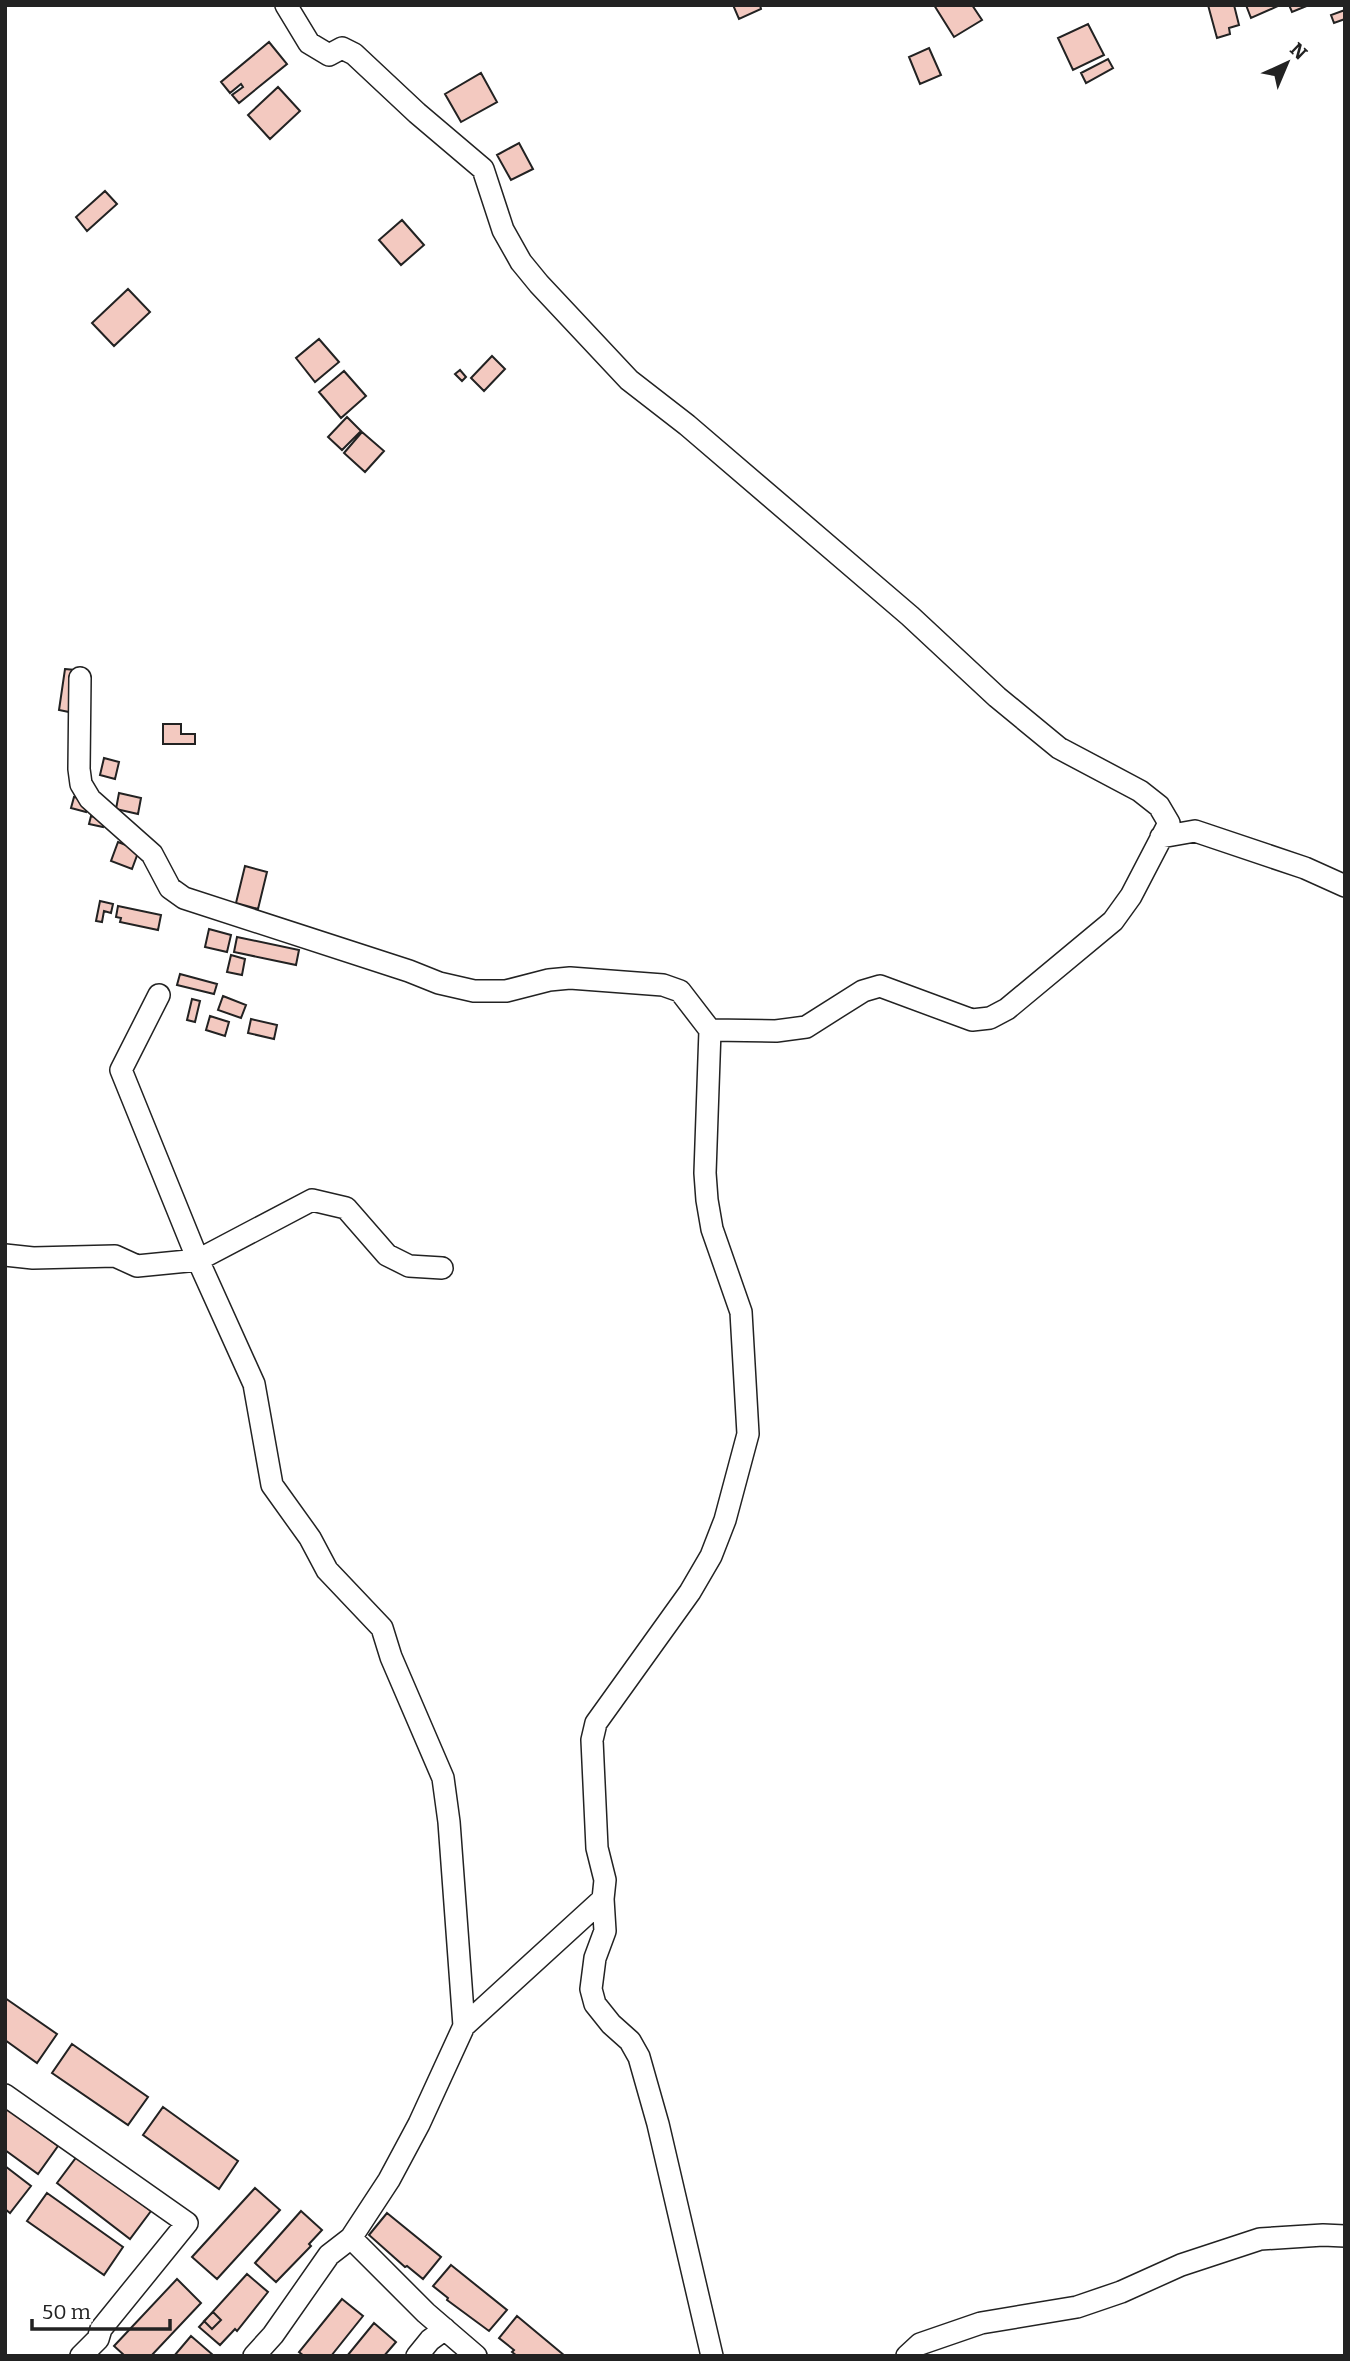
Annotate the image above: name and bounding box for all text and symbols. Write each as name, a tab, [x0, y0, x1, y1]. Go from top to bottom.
north arrow	[1252, 28, 1322, 98]
text: N	[1285, 38, 1312, 65]
scale bar	[32, 2288, 170, 2332]
text: 50 m	[42, 2299, 91, 2325]

